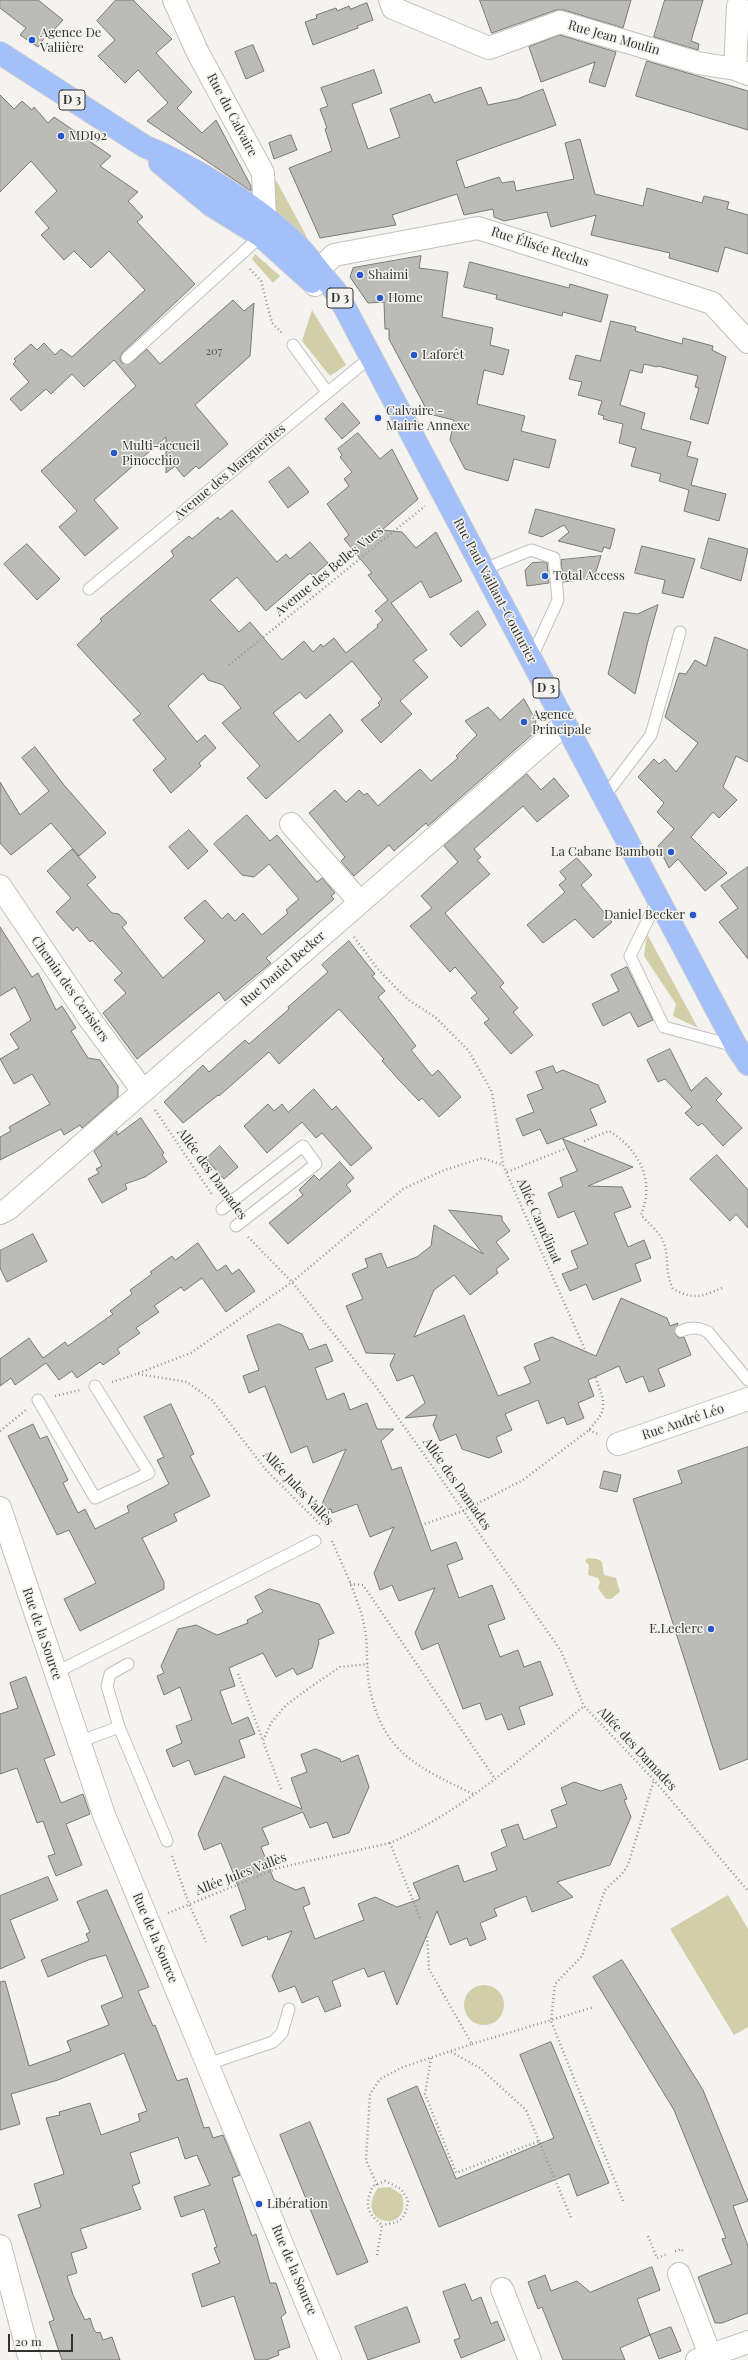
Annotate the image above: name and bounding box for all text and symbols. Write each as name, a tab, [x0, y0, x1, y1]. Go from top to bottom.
street label: Rue Jean Moulin	[566, 17, 662, 59]
place label: Agence De Valiière	[40, 25, 101, 56]
marker: Agence De Valiière	[27, 35, 37, 45]
street label: Rue du Calvaire	[204, 71, 260, 159]
road number: D 3	[59, 90, 85, 110]
place label: MDI92	[69, 128, 107, 144]
marker: MDI92	[56, 131, 66, 141]
street label: Rue Élisée Reclus	[489, 224, 591, 270]
place label: Shaimi	[368, 267, 408, 283]
marker: Shaimi	[355, 270, 365, 280]
road number: D 3	[327, 288, 353, 308]
place label: Home	[388, 290, 423, 306]
marker: Home	[375, 293, 385, 303]
house number: 207	[206, 345, 222, 359]
place label: Laforêt	[422, 347, 464, 363]
marker: Laforêt	[409, 350, 419, 360]
place label: Calvaire - Mairie Annexe	[386, 403, 470, 434]
marker: Calvaire - Mairie Annexe	[373, 413, 383, 423]
street label: Avenue des Marguerites	[171, 421, 289, 523]
place label: Multi-accueil Pinocchio	[122, 438, 200, 469]
marker: Multi-accueil Pinocchio	[109, 448, 119, 458]
street label: Rue Paul Vaillant-Couturier	[450, 516, 540, 666]
street label: Avenue des Belles Vues	[272, 523, 386, 619]
place label: Total Access	[553, 568, 625, 584]
marker: Total Access	[540, 571, 550, 581]
road number: D 3	[533, 678, 559, 698]
place label: Agence Principale	[532, 707, 591, 738]
marker: Agence Principale	[519, 717, 529, 727]
place label: La Cabane Bambou	[551, 844, 663, 860]
marker: La Cabane Bambou	[666, 847, 676, 857]
place label: Daniel Becker	[604, 907, 685, 923]
marker: Daniel Becker	[688, 910, 698, 920]
street label: Rue Daniel Becker	[238, 928, 328, 1010]
street label: Chemin des Cerisiers	[28, 933, 112, 1045]
street label: Allée des Damades	[174, 1125, 250, 1223]
street label: Allée Camélinat	[513, 1176, 565, 1266]
street label: Rue André Léo	[640, 1401, 726, 1443]
street label: Allée des Damades	[419, 1435, 495, 1533]
street label: Allée Jules Vallès	[259, 1447, 337, 1529]
street label: Rue de la Source	[19, 1586, 65, 1682]
place label: E.Leclerc	[649, 1621, 703, 1637]
marker: E.Leclerc	[706, 1624, 716, 1634]
street label: Allée des Damades	[594, 1704, 680, 1794]
street label: Allée Jules Vallès	[193, 1849, 289, 1899]
street label: Rue de la Source	[129, 1890, 181, 1986]
place label: Libération	[267, 2196, 328, 2212]
marker: Libération	[254, 2199, 264, 2209]
street label: Rue de la Source	[268, 2222, 320, 2318]
scale bar	[10, 2326, 75, 2352]
text: 20 m	[15, 2333, 42, 2349]

